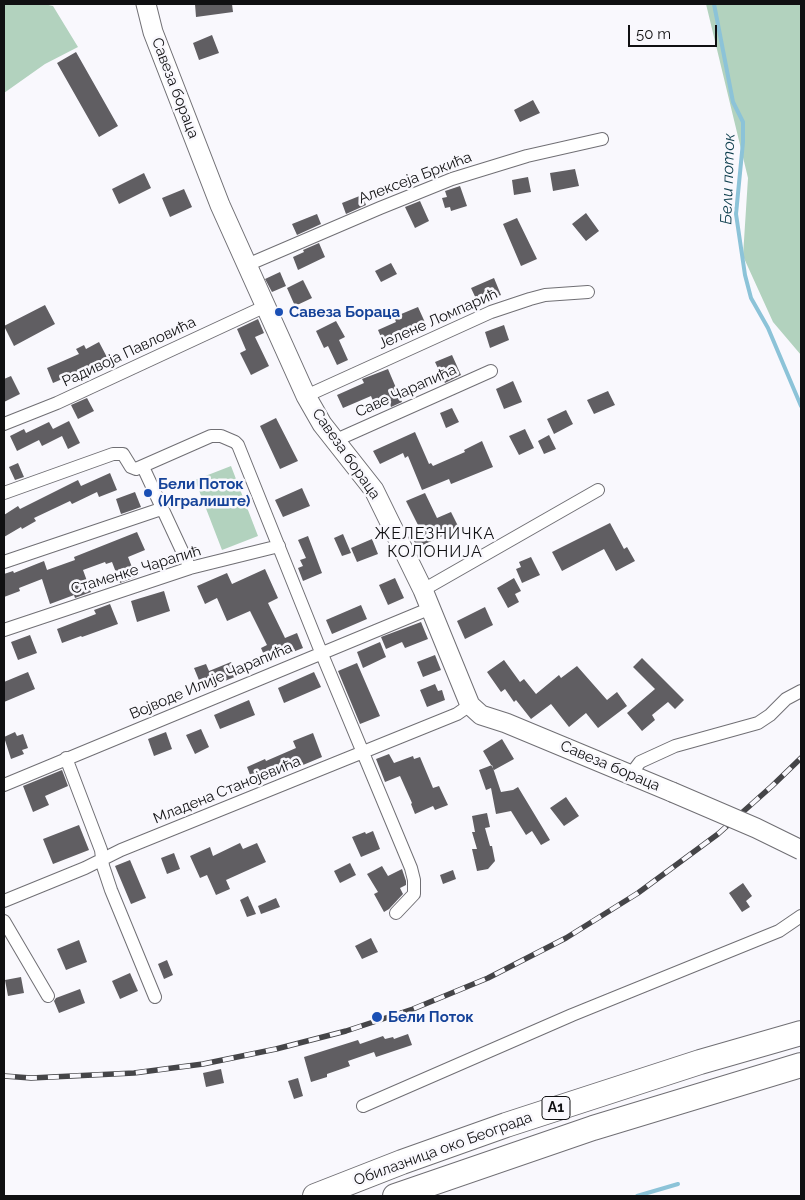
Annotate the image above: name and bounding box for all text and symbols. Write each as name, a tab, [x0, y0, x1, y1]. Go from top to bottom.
scale bar	[630, 15, 719, 47]
text: 50 m	[636, 25, 671, 43]
street label: Савеза бораца	[148, 35, 202, 141]
water label: Бели поток	[717, 133, 739, 225]
street label: Алексеја Бркића	[356, 148, 474, 208]
street label: Јелене Ломпарић	[376, 285, 500, 353]
place label: Савеза Бораца	[289, 303, 400, 321]
marker: Савеза Бораца	[273, 306, 285, 318]
street label: Радивоја Павловића	[59, 313, 199, 391]
street label: Саве Чарапића	[353, 361, 459, 421]
street label: Савеза бораца	[308, 405, 384, 503]
place label: Бели Поток (Игралиште)	[158, 475, 250, 510]
marker: Бели Поток (Игралиште)	[142, 487, 154, 499]
district label: ЖЕЛЕЗНИЧКА КОЛОНИЈА	[373, 524, 497, 562]
street label: Стаменке Чарапић	[69, 542, 203, 598]
street label: Војводе Илије Чарапића	[127, 639, 295, 723]
street label: Савеза бораца	[557, 737, 663, 795]
street label: Младена Станојевића	[151, 752, 303, 828]
place label: Бели Поток	[388, 1008, 474, 1026]
marker: Бели Поток	[370, 1010, 384, 1024]
road number: A1	[542, 1096, 570, 1120]
street label: Обилазница око Београда	[351, 1108, 535, 1190]

